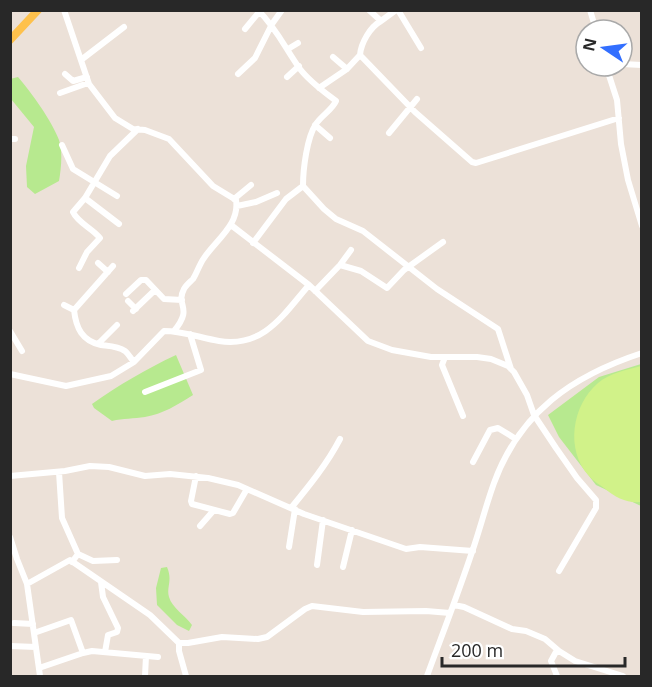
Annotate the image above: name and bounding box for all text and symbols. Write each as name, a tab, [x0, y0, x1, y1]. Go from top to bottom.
north arrow	[574, 18, 634, 78]
text: N	[577, 36, 602, 53]
scale bar	[442, 630, 625, 668]
text: 200 m	[451, 638, 503, 662]

